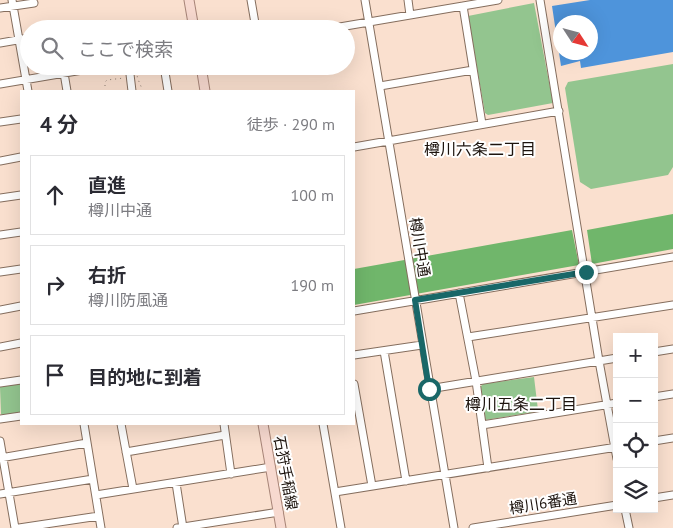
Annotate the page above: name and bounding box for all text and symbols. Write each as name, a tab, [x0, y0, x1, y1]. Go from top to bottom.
north arrow	[553, 15, 598, 60]
search box	[20, 20, 355, 75]
icon: search	[38, 34, 66, 62]
text: ここで検索	[78, 37, 173, 61]
text: 4 分	[40, 111, 78, 138]
text: 徒歩 · 290 m	[247, 114, 335, 134]
district label: 樽川六条二丁目	[424, 139, 536, 159]
text: 直進	[88, 173, 126, 197]
icon: ahead	[41, 181, 69, 209]
text: 100 m	[291, 185, 334, 205]
text: 樽川中通	[88, 200, 152, 220]
street label: 樽川中通	[406, 216, 434, 278]
route end	[575, 261, 598, 284]
text: 右折	[88, 263, 126, 287]
icon: right	[41, 271, 69, 299]
text: 190 m	[291, 275, 334, 295]
text: 樽川防風通	[88, 290, 168, 310]
map controls	[613, 333, 658, 513]
button: +	[613, 333, 658, 378]
icon: arrive	[41, 361, 69, 389]
text: 目的地に到着	[88, 365, 202, 389]
route start	[418, 378, 441, 401]
button: −	[613, 378, 658, 423]
district label: 樽川五条二丁目	[465, 394, 577, 414]
button: locate	[613, 423, 658, 468]
street label: 石狩手稲線	[270, 434, 302, 512]
button: layers	[613, 468, 658, 513]
street label: 樽川6番通	[508, 488, 578, 518]

